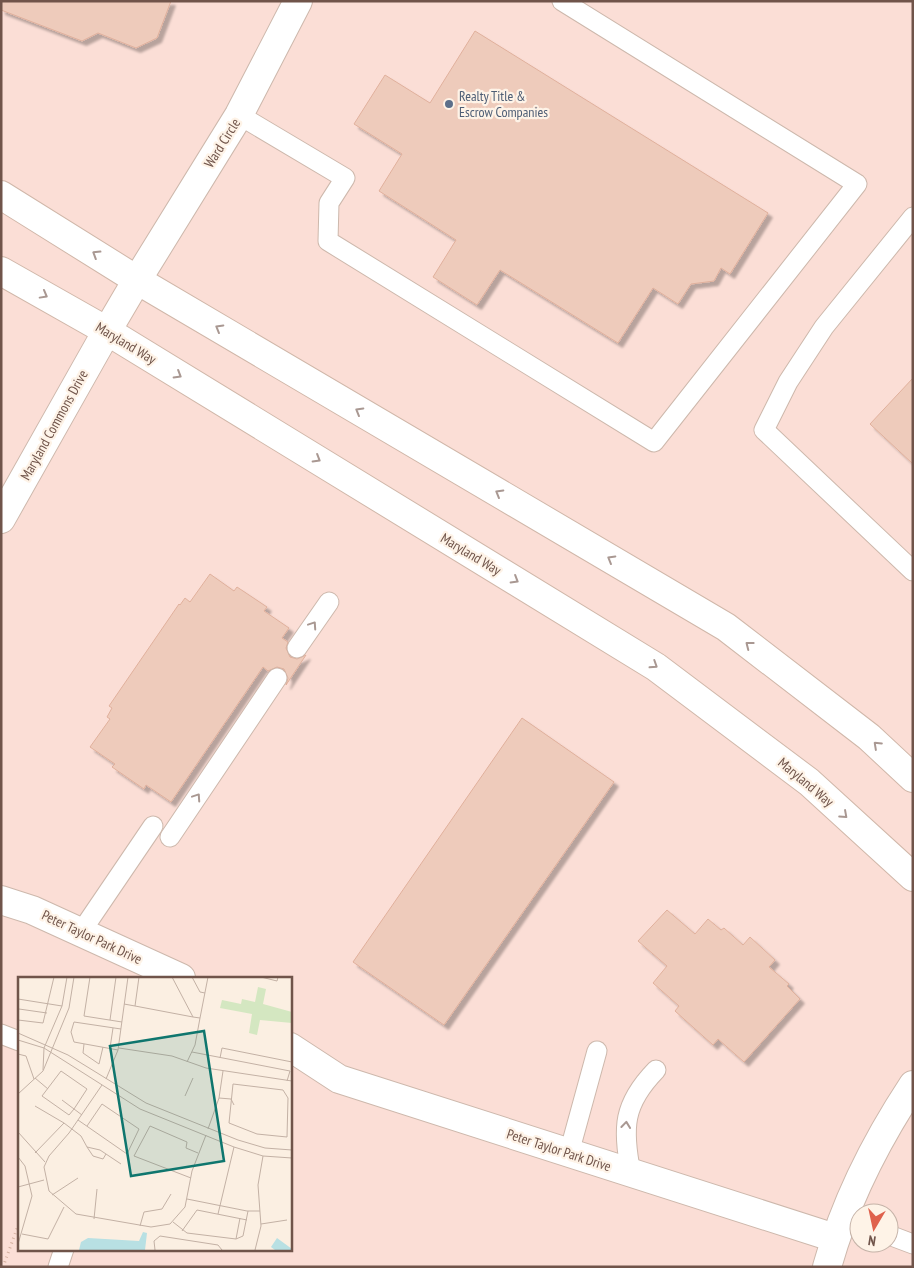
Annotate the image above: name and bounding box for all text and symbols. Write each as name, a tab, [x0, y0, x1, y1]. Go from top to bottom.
place label: Realty Title & Escrow Companies	[459, 87, 548, 121]
marker: Realty Title & Escrow Companies	[443, 98, 455, 110]
street label: Ward Circle	[200, 115, 244, 171]
one-way arrow	[92, 251, 101, 260]
one-way arrow	[38, 289, 47, 299]
street label: Maryland Way	[93, 318, 160, 368]
one-way arrow	[216, 325, 225, 335]
street label: Maryland Commons Drive	[16, 367, 92, 483]
one-way arrow	[173, 368, 182, 378]
one-way arrow	[356, 407, 365, 417]
one-way arrow	[311, 453, 320, 463]
one-way arrow	[496, 490, 505, 500]
street label: Maryland Way	[438, 529, 505, 579]
one-way arrow	[608, 555, 617, 565]
one-way arrow	[510, 574, 519, 584]
one-way arrow	[307, 621, 316, 631]
one-way arrow	[746, 642, 755, 650]
one-way arrow	[648, 659, 657, 669]
one-way arrow	[874, 742, 883, 751]
street label: Maryland Way	[774, 753, 838, 811]
one-way arrow	[191, 793, 200, 802]
one-way arrow	[839, 809, 848, 818]
street label: Peter Taylor Park Drive	[39, 906, 145, 968]
inset map	[18, 977, 291, 1250]
one-way arrow	[620, 1120, 631, 1128]
street label: Peter Taylor Park Drive	[505, 1125, 614, 1175]
north arrow	[849, 1203, 899, 1253]
text: N	[867, 1231, 877, 1250]

